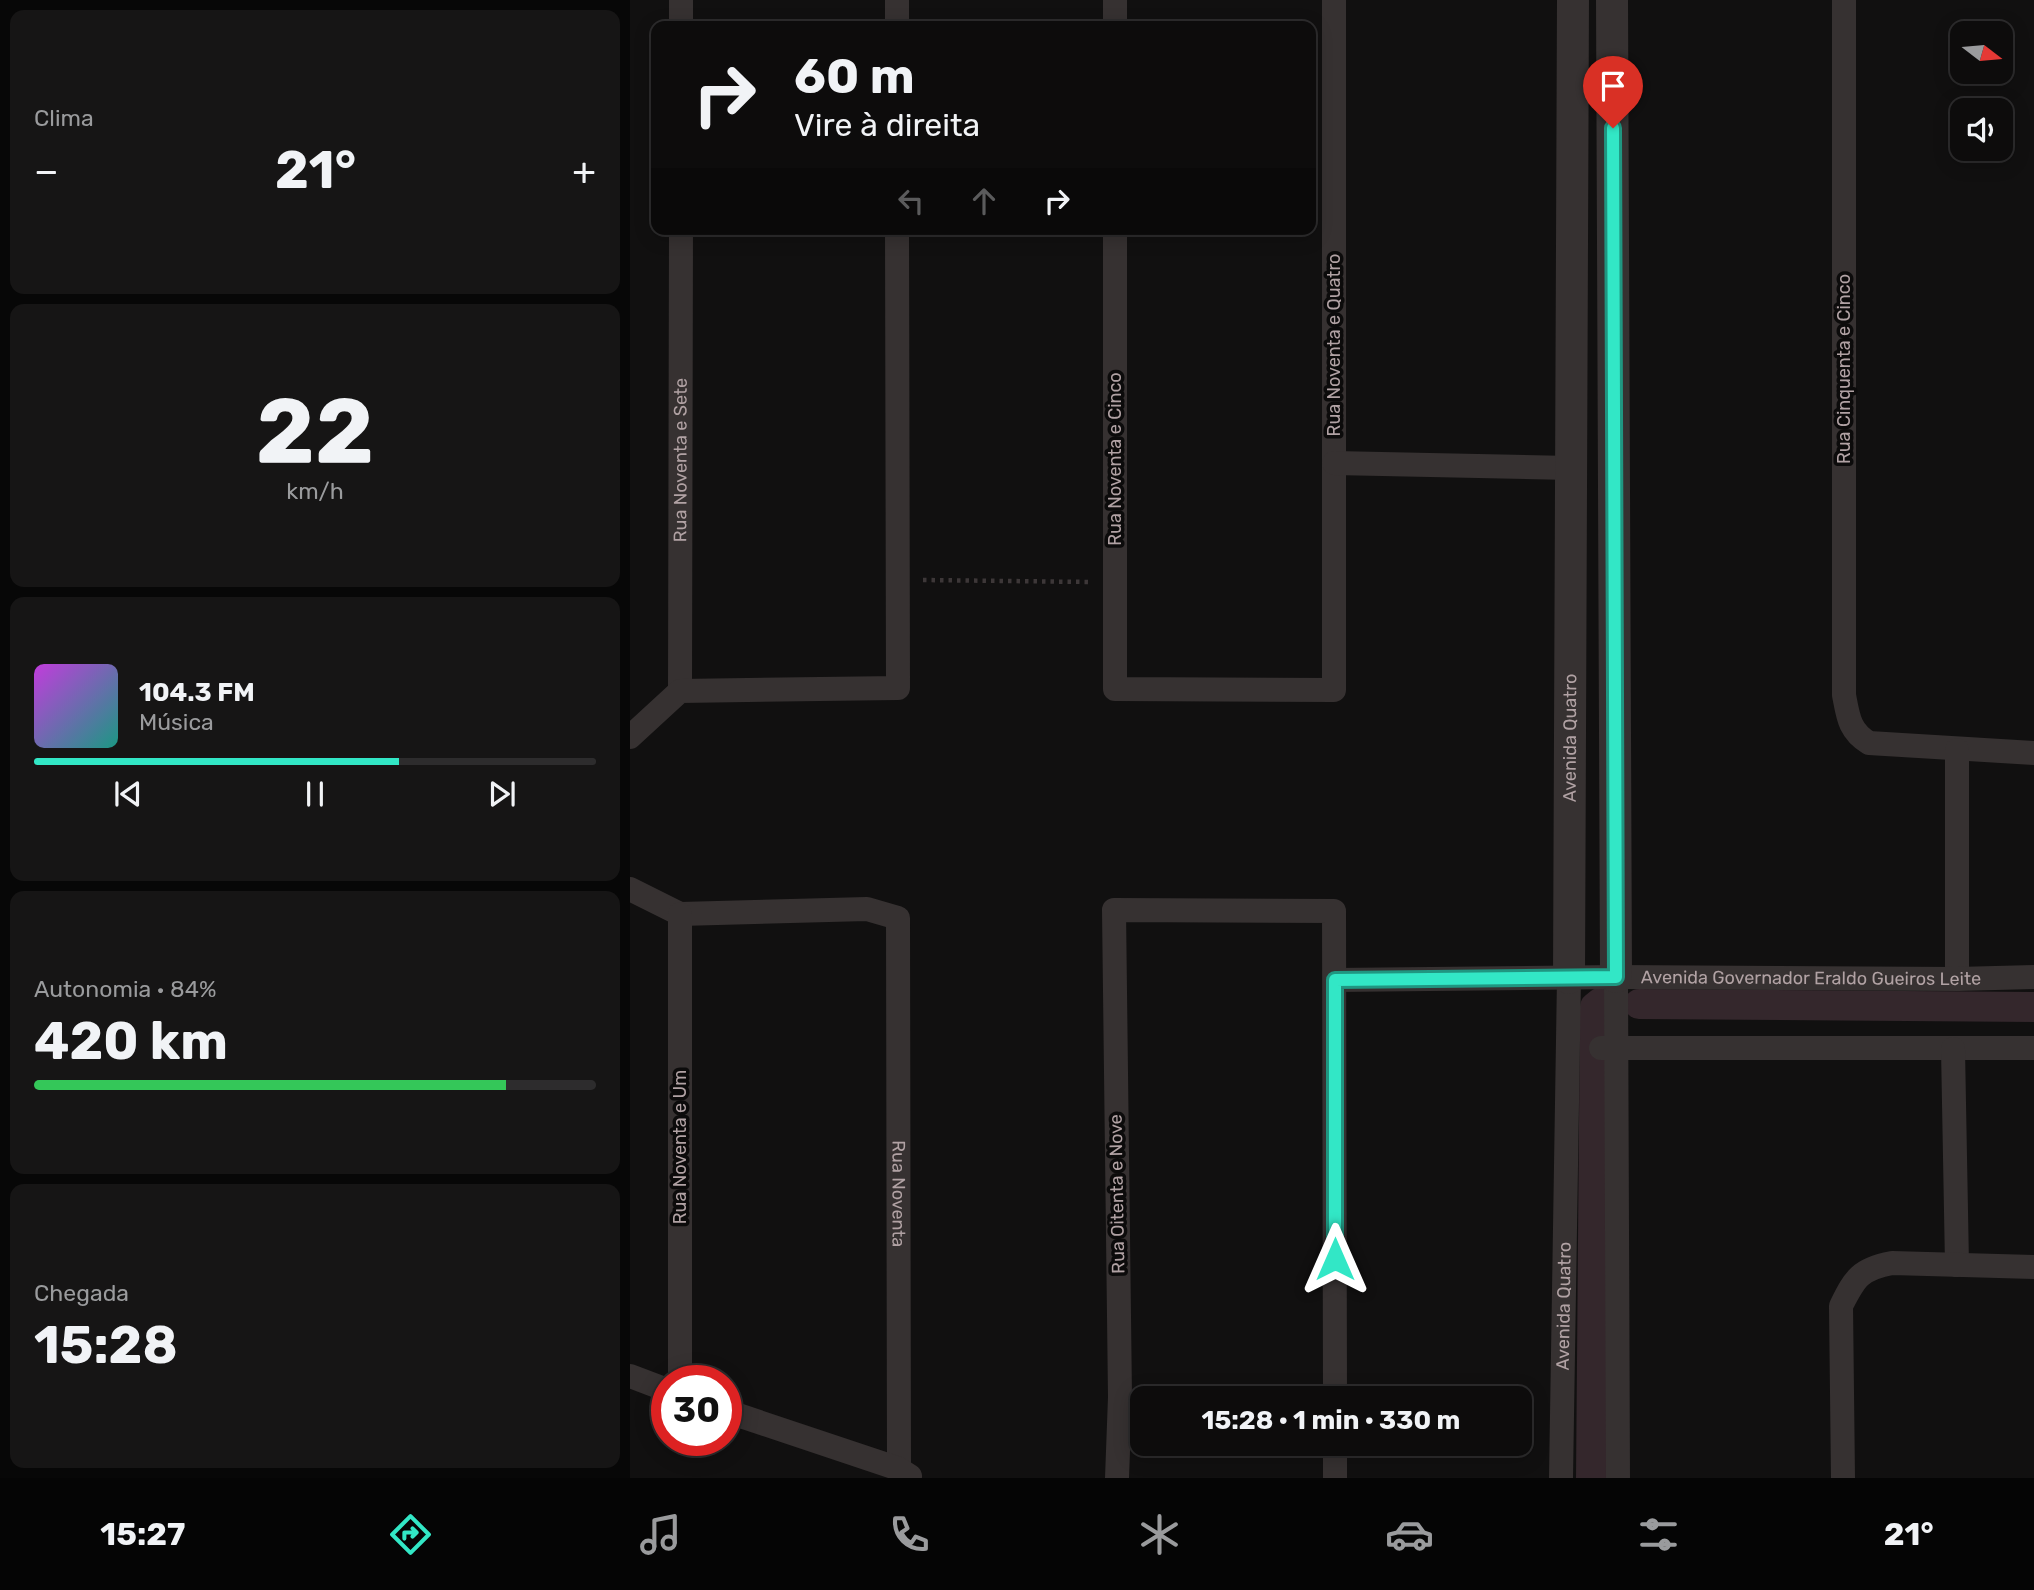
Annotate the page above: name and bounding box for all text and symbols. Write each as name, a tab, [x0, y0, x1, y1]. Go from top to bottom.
north arrow	[1950, 21, 2012, 84]
map controls	[1950, 21, 2013, 161]
text: 60 m	[794, 47, 915, 105]
icon: right	[679, 49, 770, 140]
pin	[1583, 56, 1643, 128]
icon: arrive	[1594, 67, 1632, 105]
button: sound	[1950, 98, 2013, 161]
text: Clima	[34, 104, 94, 132]
text: Vire à direita	[794, 106, 980, 144]
text: 21°	[275, 139, 356, 201]
text: −	[34, 148, 59, 194]
text: +	[572, 148, 596, 194]
icon: left	[892, 182, 930, 220]
icon: ahead	[965, 182, 1003, 220]
icon: right	[1038, 182, 1076, 220]
street label: Rua Noventa e Quatro	[1323, 254, 1345, 436]
street label: Rua Cinquenta e Cinco	[1833, 274, 1855, 464]
street label: Rua Noventa e Cinco	[1104, 372, 1126, 546]
text: 22	[256, 377, 374, 485]
street label: Rua Noventa e Sete	[669, 378, 692, 542]
text: km/h	[286, 477, 344, 505]
street label: Avenida Quatro	[1559, 674, 1581, 802]
text: 104.3 FM	[139, 677, 255, 708]
text: Música	[139, 708, 214, 736]
icon: previous	[109, 775, 147, 813]
icon: pause	[296, 775, 334, 813]
icon: next	[483, 775, 521, 813]
street label: Avenida Governador Eraldo Gueiros Leite	[1641, 966, 1981, 990]
text: Autonomia · 84%	[34, 975, 216, 1003]
text: 420 km	[34, 1010, 228, 1072]
street label: Rua Noventa e Um	[669, 1070, 691, 1224]
street label: Rua Oitenta e Nove	[1105, 1114, 1129, 1274]
street label: Rua Noventa	[887, 1140, 910, 1247]
position arrow	[1298, 1222, 1372, 1296]
street label: Avenida Quatro	[1552, 1242, 1576, 1370]
text: Chegada	[34, 1279, 129, 1307]
text: 15:28	[34, 1314, 178, 1376]
speed limit sign: 30	[651, 1365, 742, 1456]
text: 15:28 · 1 min · 330 m	[1202, 1405, 1460, 1436]
icon: directions	[386, 1510, 435, 1559]
icon: music	[636, 1510, 685, 1559]
icon: phone	[885, 1510, 934, 1559]
icon: climate	[1135, 1510, 1184, 1559]
icon: car	[1385, 1510, 1434, 1559]
icon: filters	[1634, 1510, 1683, 1559]
text: 15:27	[100, 1515, 185, 1553]
text: 21°	[1884, 1515, 1934, 1553]

